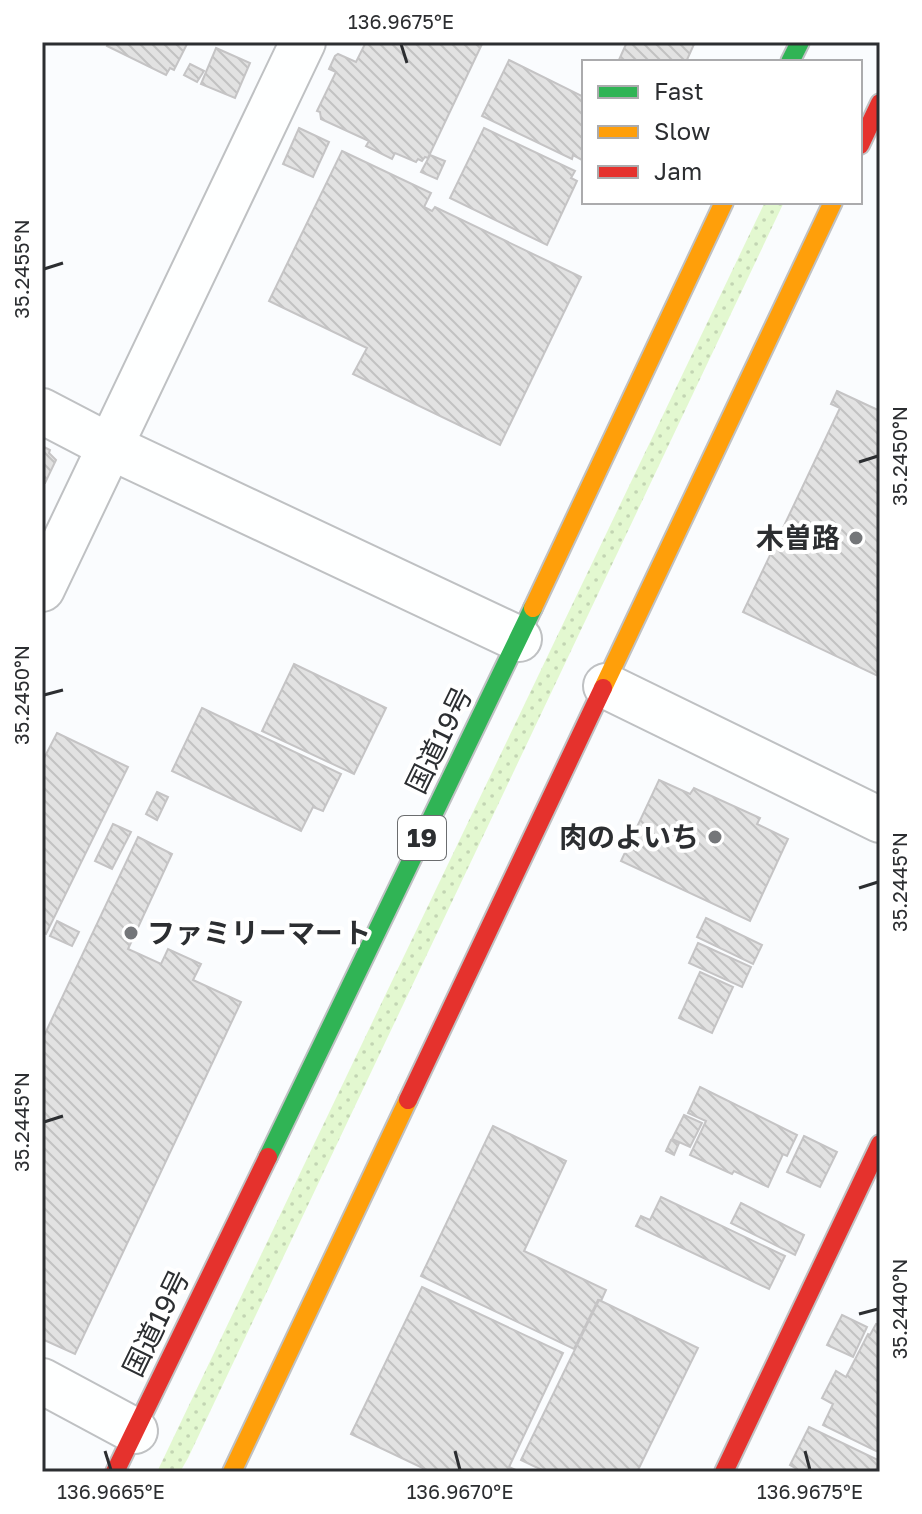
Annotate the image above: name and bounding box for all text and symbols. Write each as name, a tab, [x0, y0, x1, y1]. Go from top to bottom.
text: 136.9675°E	[348, 9, 454, 33]
legend	[582, 60, 862, 204]
text: Fast	[654, 76, 704, 105]
text: Slow	[654, 116, 710, 145]
text: Jam	[654, 156, 702, 185]
text: 35.2455°N	[9, 219, 33, 319]
text: 35.2450°N	[887, 406, 911, 506]
place label: 木曽路	[756, 521, 840, 554]
marker: 木曽路	[847, 529, 865, 547]
text: 35.2450°N	[9, 645, 33, 745]
street label: 国道19号	[399, 681, 478, 798]
road number: 19	[398, 816, 446, 860]
place label: 肉のよいち	[559, 820, 699, 853]
marker: 肉のよいち	[706, 828, 724, 846]
text: 35.2445°N	[887, 832, 911, 932]
place label: ファミリーマート	[147, 916, 371, 949]
marker: ファミリーマート	[122, 924, 140, 942]
text: 35.2445°N	[9, 1072, 33, 1172]
text: 35.2440°N	[887, 1259, 911, 1359]
street label: 国道19号	[116, 1264, 195, 1381]
text: 136.9665°E	[57, 1479, 165, 1503]
text: 136.9670°E	[407, 1479, 513, 1503]
text: 136.9675°E	[757, 1479, 863, 1503]

